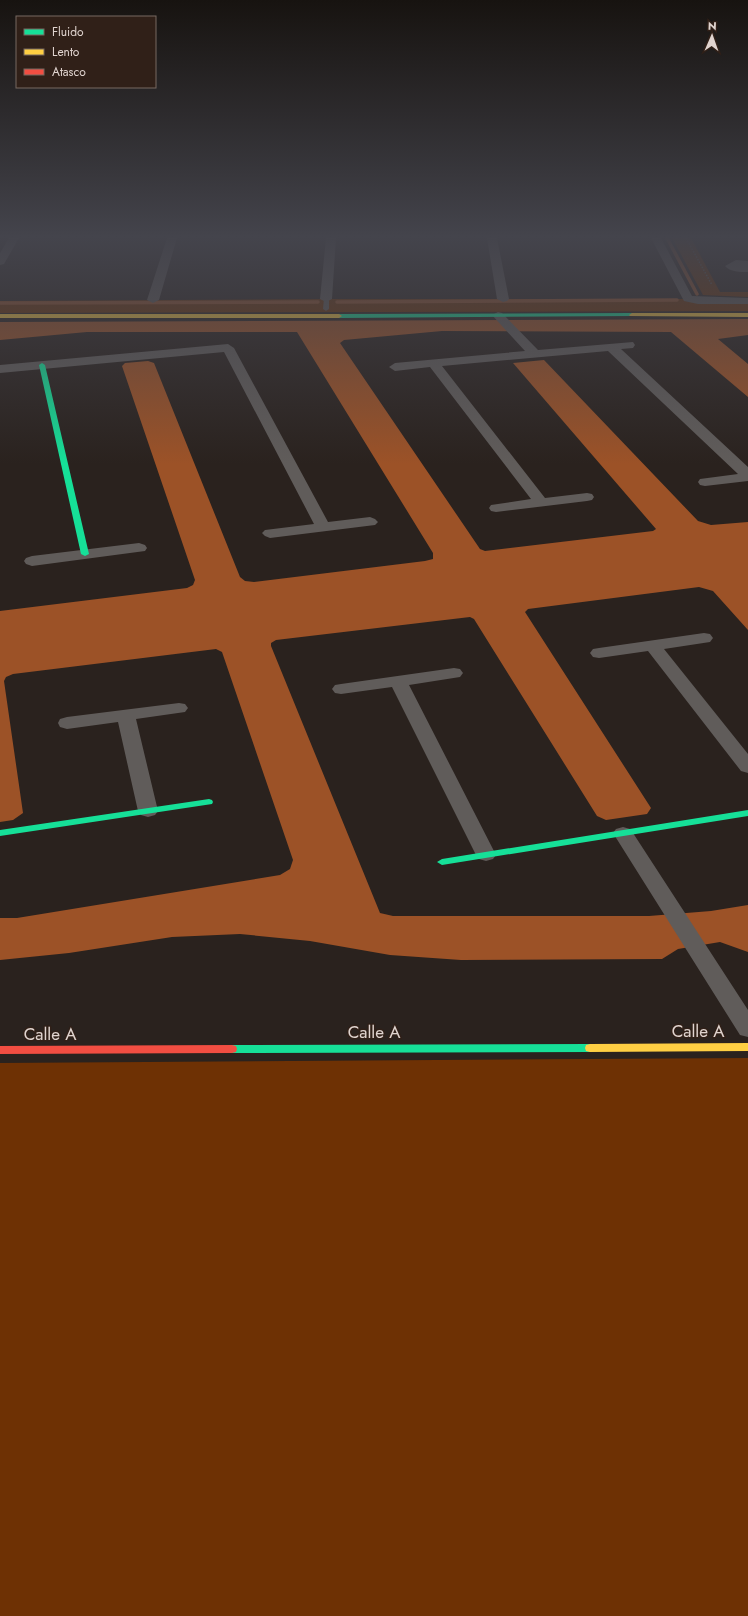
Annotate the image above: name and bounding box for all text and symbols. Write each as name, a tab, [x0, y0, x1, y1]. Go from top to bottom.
legend	[16, 16, 156, 88]
north arrow	[692, 16, 732, 56]
text: N	[708, 18, 717, 34]
text: Fluido	[52, 23, 84, 41]
text: Lento	[52, 43, 80, 61]
text: Atasco	[52, 63, 86, 81]
street label: Calle A	[672, 1019, 725, 1043]
street label: Calle A	[348, 1020, 401, 1044]
street label: Calle A	[24, 1022, 77, 1046]

